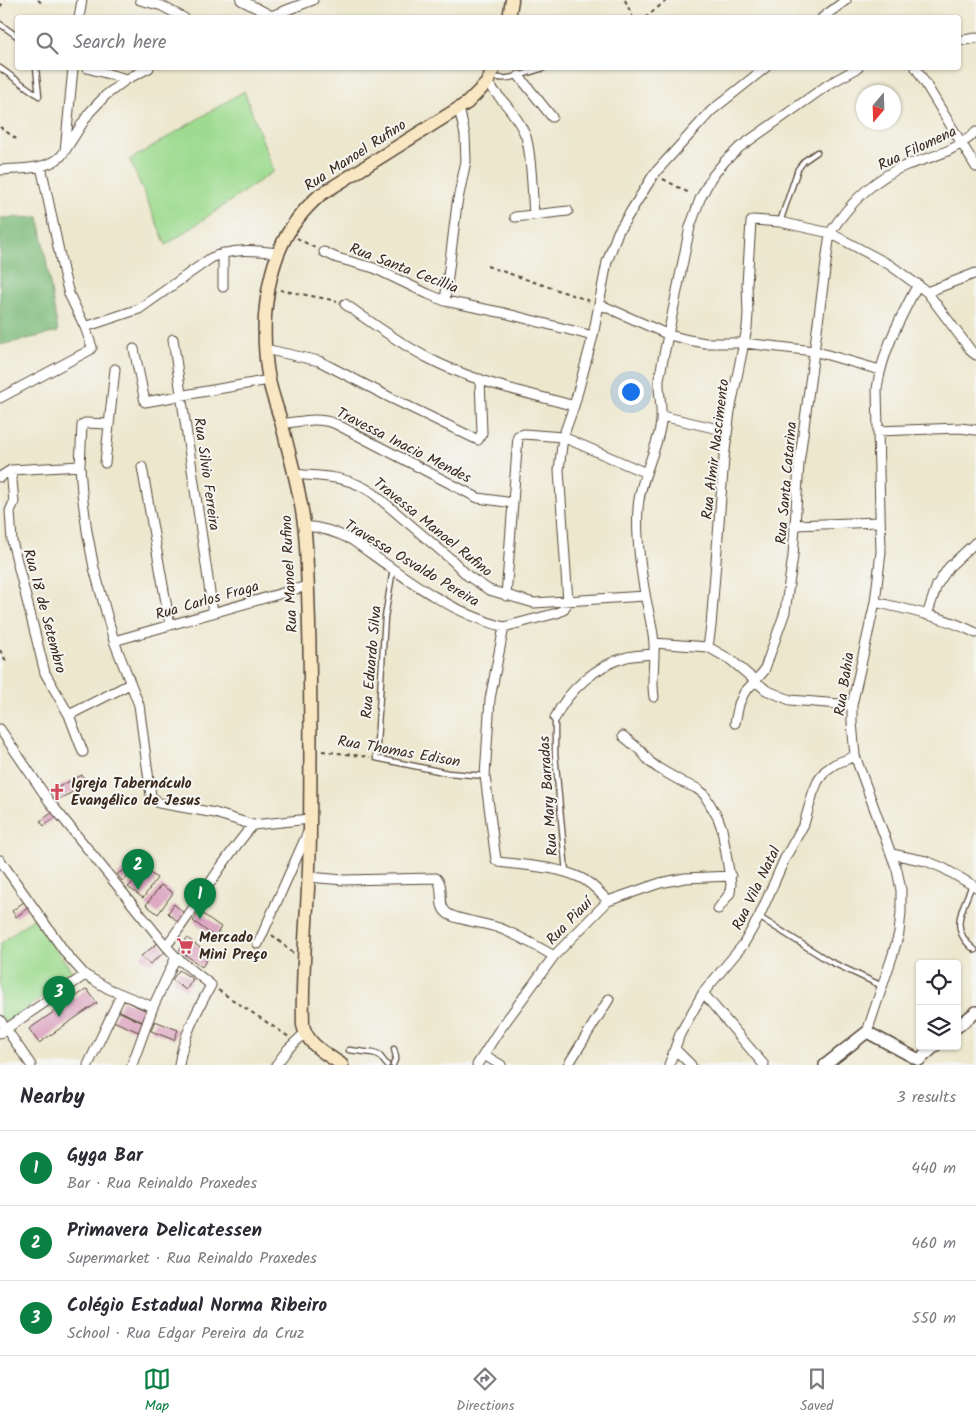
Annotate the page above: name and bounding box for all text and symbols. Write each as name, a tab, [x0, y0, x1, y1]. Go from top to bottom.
search box	[15, 15, 961, 70]
text: Search here	[73, 28, 167, 58]
icon: search	[33, 29, 61, 57]
north arrow	[856, 85, 901, 130]
street label: Rua Manoel Rufino	[300, 114, 412, 198]
street label: Rua Filomena	[874, 120, 961, 178]
street label: Rua Santa Cecillia	[346, 237, 462, 301]
street label: Rua Almir Nascimento	[695, 377, 737, 521]
your location	[618, 379, 644, 405]
street label: Travessa Inacio Mendes	[332, 401, 476, 491]
street label: Rua Silvio Ferreira	[186, 416, 226, 532]
street label: Rua Santa Catarina	[770, 421, 804, 546]
street label: Travessa Manoel Rufino	[367, 472, 497, 584]
street label: Rua Manoel Rufino	[275, 514, 305, 633]
street label: Travessa Osvaldo Pereira	[339, 514, 484, 614]
street label: Rua 18 de Setembro	[16, 546, 72, 676]
street label: Rua Carlos Fraga	[153, 575, 262, 627]
street label: Rua Eduardo Silva	[355, 605, 389, 720]
street label: Rua Bahia	[828, 651, 862, 718]
street label: Rua Thomas Edison	[336, 729, 462, 775]
street label: Rua Mary Barradas	[533, 734, 565, 857]
place label: Igreja Tabernáculo Evangélico de Jesus	[71, 772, 201, 813]
church icon: Igreja Tabernáculo Evangélico de Jesus	[47, 782, 67, 802]
street label: Rua Vila Natal	[726, 842, 788, 935]
pin: 2	[122, 849, 154, 890]
pin: 1	[184, 878, 216, 919]
street label: Rua Piauí	[541, 891, 600, 951]
place label: Mercado Mini Preço	[199, 926, 268, 967]
supermarket icon: Mercado Mini Preço	[175, 936, 195, 956]
map controls	[916, 960, 961, 1050]
button: locate	[916, 960, 961, 1005]
pin: 3	[43, 976, 75, 1017]
button: layers	[916, 1005, 961, 1050]
text: Nearby	[20, 1081, 85, 1114]
text: 3 results	[897, 1085, 956, 1110]
text: Gyga Bar	[67, 1141, 143, 1171]
text: 1	[34, 1156, 38, 1181]
text: 440 m	[911, 1156, 956, 1181]
text: Bar · Rua Reinaldo Praxedes	[67, 1171, 257, 1196]
text: Primavera Delicatessen	[67, 1216, 262, 1246]
text: 2	[31, 1231, 41, 1256]
text: 460 m	[911, 1231, 956, 1256]
text: Supermarket · Rua Reinaldo Praxedes	[67, 1246, 317, 1271]
text: Colégio Estadual Norma Ribeiro	[67, 1291, 327, 1321]
text: 3	[32, 1306, 40, 1331]
text: 550 m	[912, 1306, 956, 1331]
text: School · Rua Edgar Pereira da Cruz	[67, 1321, 304, 1346]
tab: Map	[143, 1365, 171, 1417]
tab: Directions	[456, 1365, 514, 1417]
tab: Saved	[800, 1365, 833, 1417]

